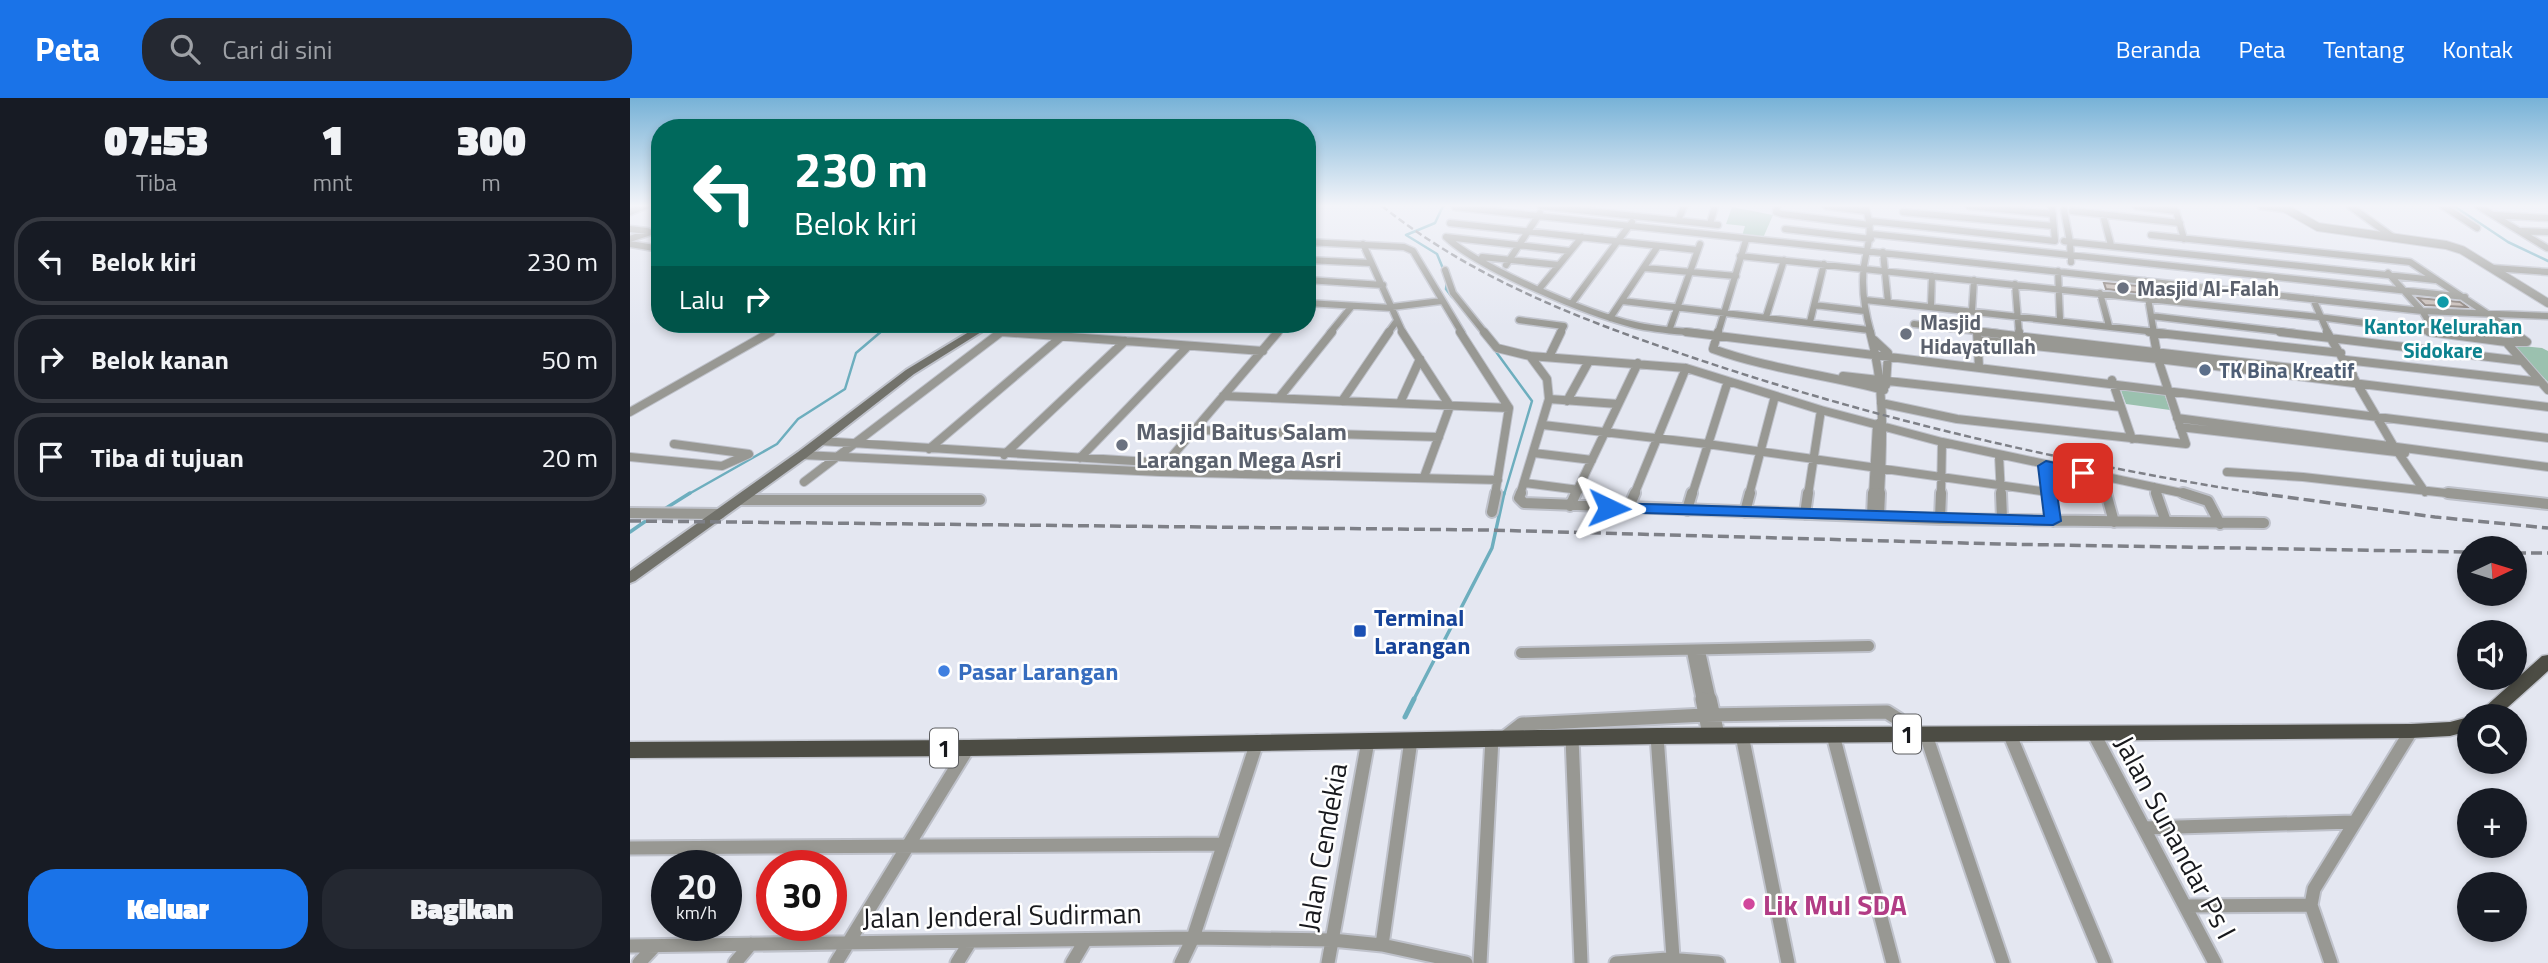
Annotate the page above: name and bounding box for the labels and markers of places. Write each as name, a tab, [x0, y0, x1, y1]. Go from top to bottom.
place label: Masjid Al-Falah	[2137, 272, 2279, 304]
marker: Masjid Al-Falah	[2115, 280, 2131, 296]
marker: Kantor Kelurahan Sidokare	[2435, 294, 2451, 310]
place label: Masjid Hidayatullah	[1920, 306, 2036, 362]
place label: Kantor Kelurahan Sidokare	[2364, 310, 2522, 366]
marker: Masjid Hidayatullah	[1898, 326, 1914, 342]
place label: TK Bina Kreatif	[2219, 354, 2355, 386]
marker: TK Bina Kreatif	[2197, 362, 2213, 378]
place label: Masjid Baitus Salam Larangan Mega Asri	[1136, 413, 1347, 477]
marker: Masjid Baitus Salam Larangan Mega Asri	[1114, 437, 1130, 453]
pin	[2053, 443, 2113, 503]
place label: Terminal Larangan	[1374, 599, 1470, 663]
marker: Terminal Larangan	[1352, 623, 1368, 639]
place label: Pasar Larangan	[958, 653, 1119, 689]
marker: Pasar Larangan	[936, 663, 952, 679]
place label: Lik Mul SDA	[1763, 883, 1907, 926]
marker: Lik Mul SDA	[1741, 896, 1757, 912]

